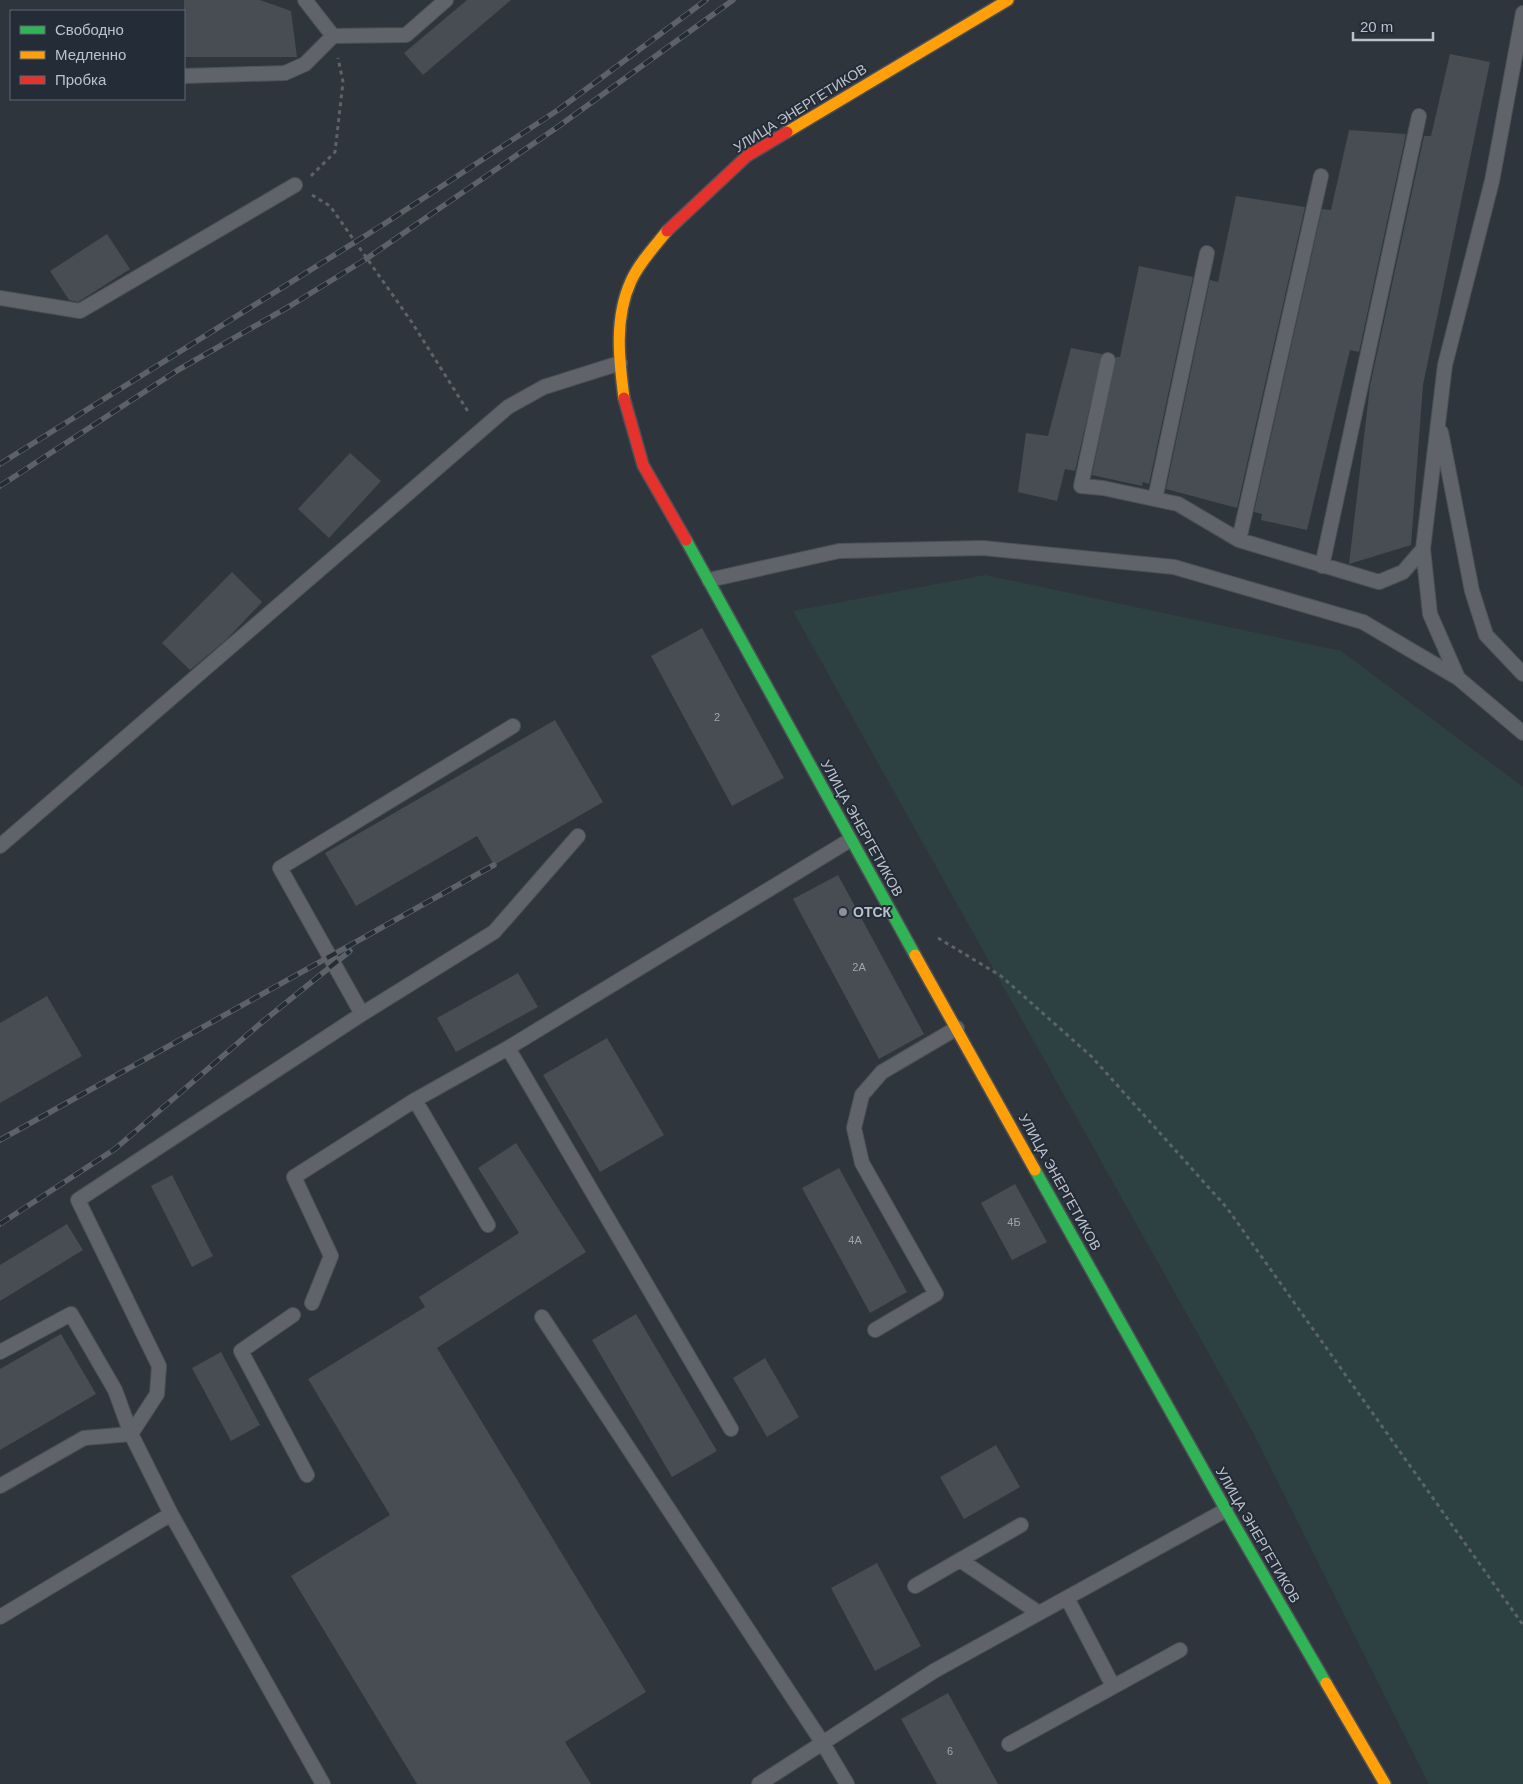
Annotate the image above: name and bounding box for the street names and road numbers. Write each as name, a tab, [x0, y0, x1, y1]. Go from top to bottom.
street label: УЛИЦА ЭНЕРГЕТИКОВ	[731, 60, 869, 156]
street label: УЛИЦА ЭНЕРГЕТИКОВ	[818, 757, 906, 899]
street label: УЛИЦА ЭНЕРГЕТИКОВ	[1016, 1111, 1104, 1253]
street label: УЛИЦА ЭНЕРГЕТИКОВ	[1213, 1464, 1303, 1606]

